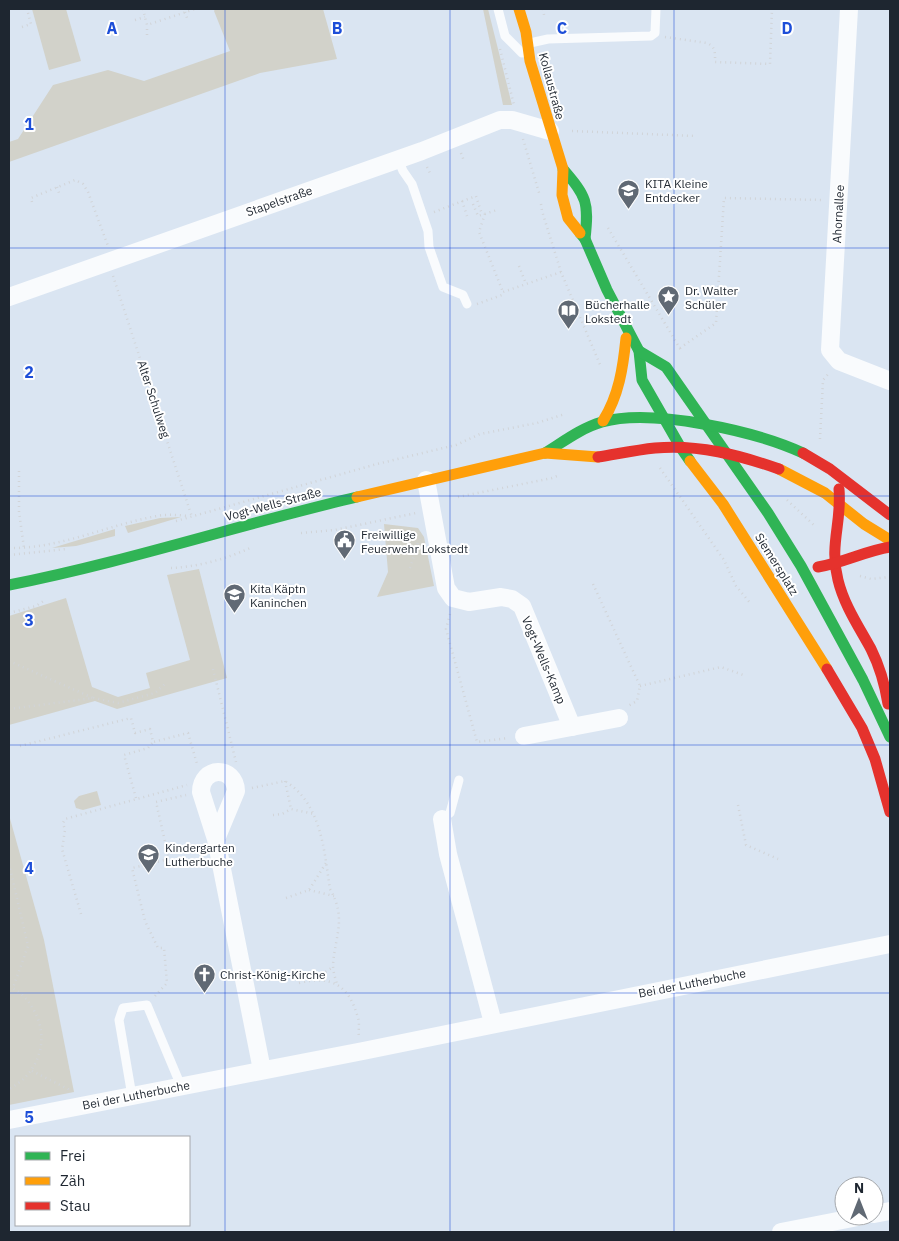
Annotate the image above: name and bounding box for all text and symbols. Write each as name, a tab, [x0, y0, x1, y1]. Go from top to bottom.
text: A	[107, 18, 118, 38]
text: B	[332, 18, 343, 38]
text: C	[557, 18, 567, 38]
text: D	[781, 18, 793, 38]
street label: Kollaustraße	[536, 51, 568, 122]
text: 1	[24, 114, 34, 134]
place label: KITA Kleine Entdecker	[645, 176, 708, 205]
school or university icon: KITA Kleine Entdecker	[617, 178, 641, 209]
street label: Stapelstraße	[244, 182, 315, 219]
street label: Ahornallee	[829, 184, 847, 244]
place label: Dr. Walter Schüler	[685, 283, 739, 312]
place icon: Dr. Walter Schüler	[657, 285, 681, 316]
place label: Bücherhalle Lokstedt	[585, 297, 650, 326]
library icon: Bücherhalle Lokstedt	[557, 299, 581, 330]
street label: Alter Schulweg	[134, 358, 174, 440]
text: 2	[24, 362, 34, 382]
street label: Vogt-Wells-Straße	[223, 484, 323, 524]
place label: Freiwillige Feuerwehr Lokstedt	[361, 527, 468, 556]
public building icon: Freiwillige Feuerwehr Lokstedt	[333, 529, 357, 560]
street label: Siemersplatz	[752, 530, 802, 598]
place label: Kita Käptn Kaninchen	[250, 581, 307, 610]
school or university icon: Kita Käptn Kaninchen	[222, 583, 246, 614]
text: 3	[24, 610, 34, 630]
street label: Vogt-Wells-Kamp	[519, 614, 569, 706]
place label: Kindergarten Lutherbuche	[165, 840, 235, 869]
school or university icon: Kindergarten Lutherbuche	[137, 842, 161, 873]
text: 4	[24, 858, 34, 878]
church icon: Christ-König-Kirche	[192, 962, 216, 993]
street label: Bei der Lutherbuche	[637, 965, 747, 1001]
place label: Christ-König-Kirche	[220, 967, 326, 982]
street label: Bei der Lutherbuche	[81, 1077, 191, 1113]
text: 5	[24, 1107, 34, 1127]
legend	[15, 1136, 190, 1226]
text: Frei	[60, 1146, 86, 1165]
text: Zäh	[60, 1171, 85, 1190]
north arrow	[834, 1176, 884, 1226]
text: N	[854, 1179, 864, 1197]
text: Stau	[60, 1196, 91, 1215]

